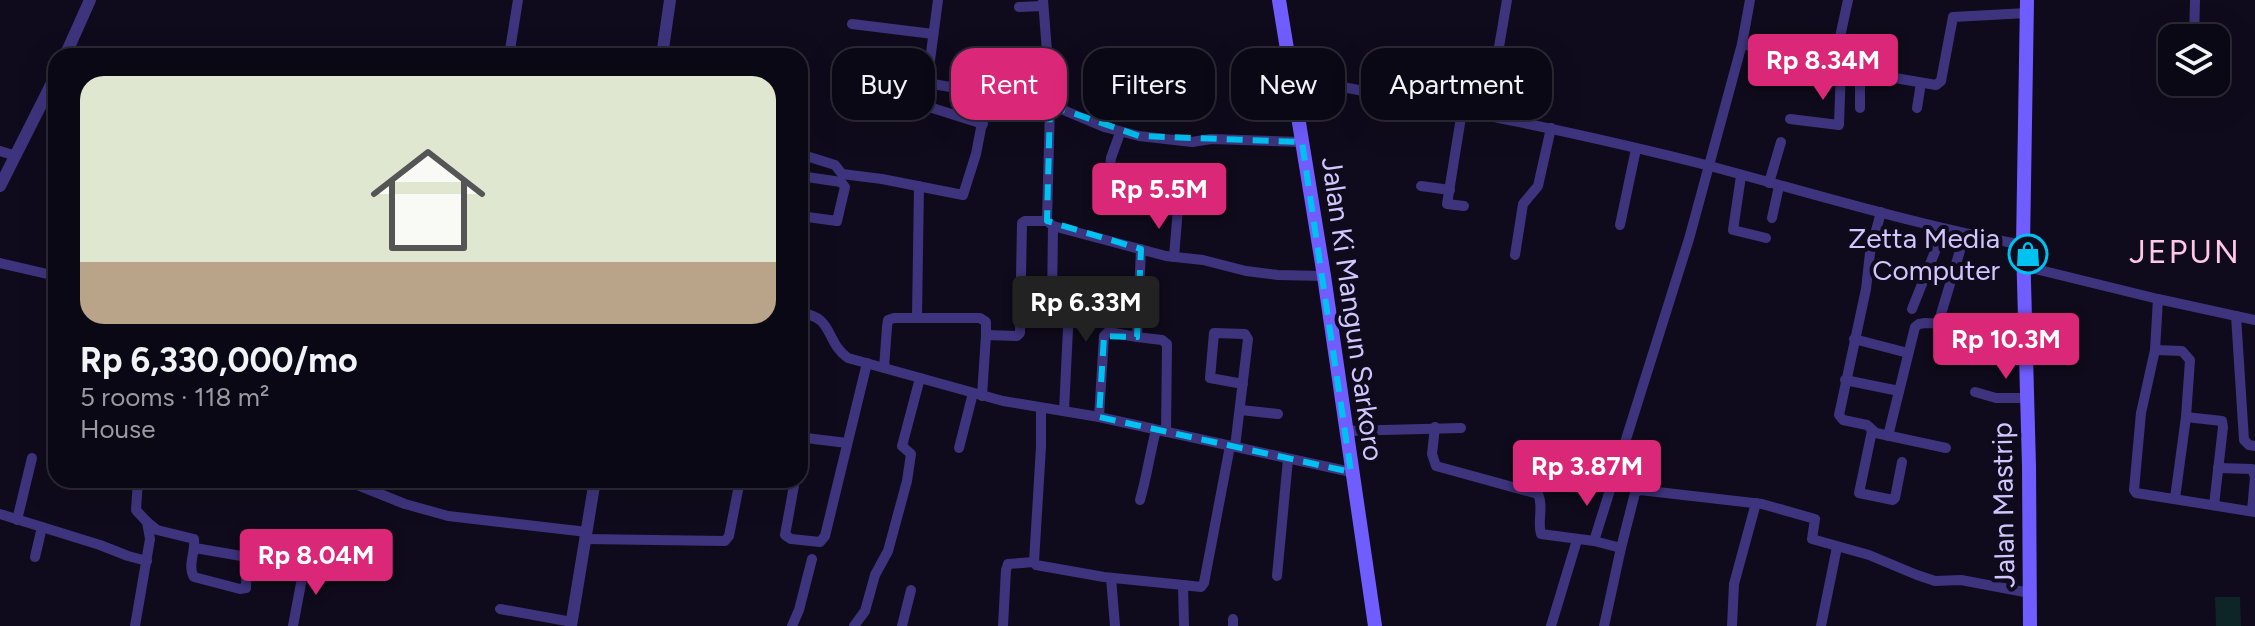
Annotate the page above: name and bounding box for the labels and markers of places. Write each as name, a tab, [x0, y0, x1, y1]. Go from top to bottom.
pin: Rp 8.34M	[1740, 34, 1906, 102]
pin: Rp 5.5M	[1085, 163, 1233, 231]
place label: Zetta Media Computer	[1848, 221, 2001, 287]
shop icon: Zetta Media Computer	[2007, 233, 2049, 275]
pin: Rp 6.33M	[1003, 276, 1169, 344]
pin: Rp 10.3M	[1923, 313, 2089, 381]
pin: Rp 3.87M	[1504, 440, 1670, 508]
pin: Rp 8.04M	[233, 529, 399, 597]

